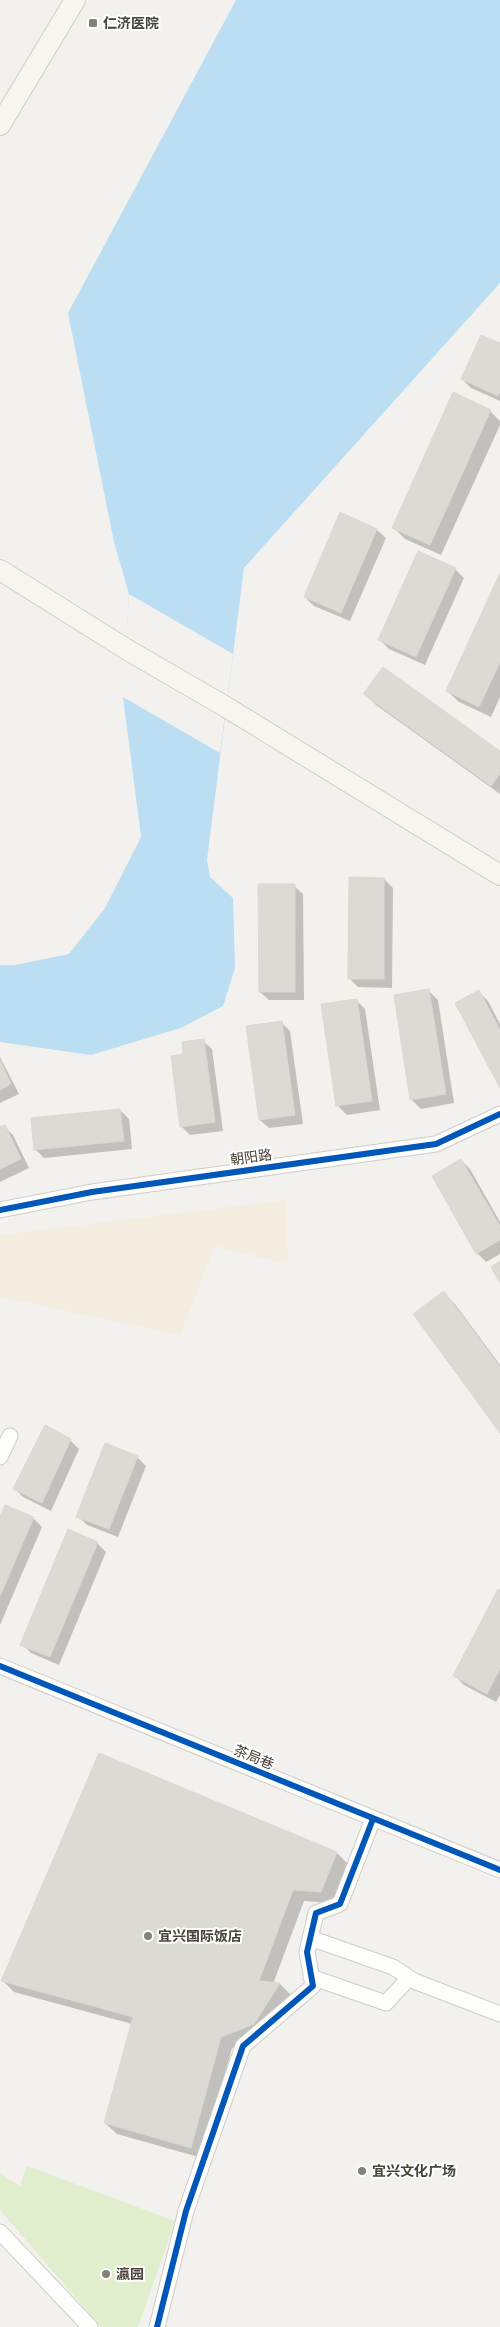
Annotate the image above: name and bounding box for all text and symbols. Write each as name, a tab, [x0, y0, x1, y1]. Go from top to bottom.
place label: 仁济医院	[103, 13, 159, 33]
marker: 仁济医院	[87, 17, 99, 29]
street label: 朝阳路	[229, 1144, 273, 1170]
street label: 茶局巷	[231, 1740, 277, 1774]
place label: 宜兴国际饭店	[158, 1926, 242, 1946]
marker: 宜兴国际饭店	[142, 1930, 154, 1942]
place label: 宜兴文化广场	[372, 2161, 456, 2181]
marker: 宜兴文化广场	[356, 2165, 368, 2177]
place label: 瀛园	[116, 2264, 144, 2284]
marker: 瀛园	[100, 2268, 112, 2280]

